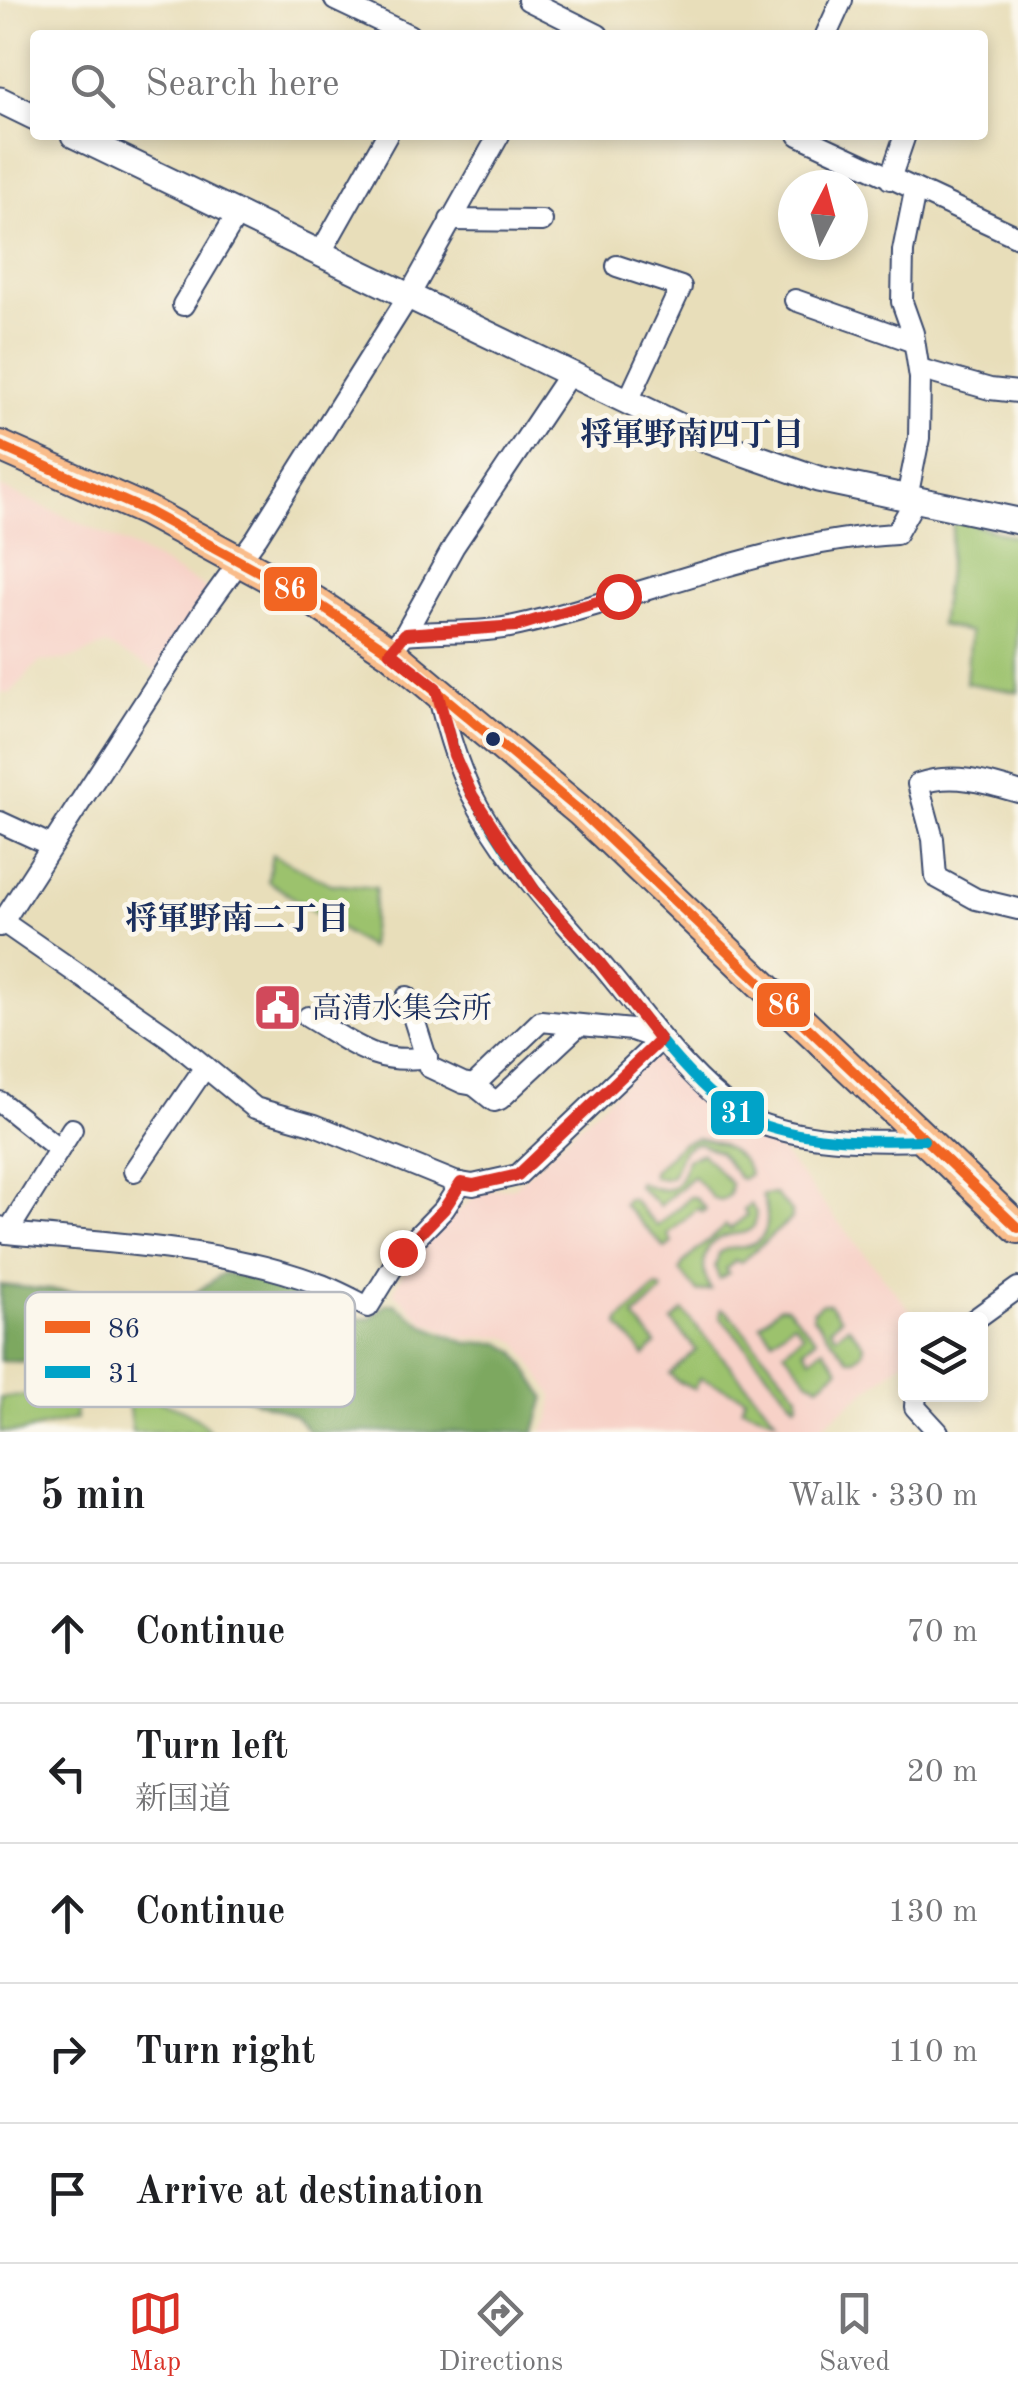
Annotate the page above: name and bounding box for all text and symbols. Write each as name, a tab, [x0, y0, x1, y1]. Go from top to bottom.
search box	[30, 30, 988, 140]
icon: search	[65, 58, 120, 113]
text: Search here	[145, 66, 340, 104]
north arrow	[778, 170, 868, 260]
district label: 将軍野南四丁目	[580, 417, 804, 453]
line badge: 86	[262, 565, 319, 613]
route start	[596, 574, 642, 620]
text: 86	[274, 577, 306, 605]
unlabelled marker	[483, 729, 503, 749]
district label: 将軍野南二丁目	[125, 901, 349, 937]
line badge: 86	[755, 981, 812, 1029]
public building icon: 高清水集会所	[251, 982, 303, 1034]
place label: 高清水集会所	[312, 992, 492, 1025]
text: 86	[768, 993, 800, 1021]
line badge: 31	[709, 1089, 766, 1137]
text: 31	[721, 1101, 753, 1129]
route end	[380, 1230, 426, 1276]
legend	[25, 1292, 355, 1407]
map controls	[898, 1312, 988, 1402]
button: layers	[898, 1312, 988, 1402]
text: 86	[108, 1316, 140, 1344]
text: 31	[108, 1361, 140, 1389]
text: 5 min	[40, 1476, 146, 1518]
text: Walk · 330 m	[788, 1481, 978, 1513]
icon: ahead	[40, 1606, 95, 1661]
text: Continue	[135, 1614, 285, 1652]
text: 70 m	[907, 1617, 978, 1649]
text: Turn left	[135, 1729, 288, 1767]
icon: left	[40, 1746, 95, 1801]
text: 20 m	[907, 1757, 978, 1789]
text: 新国道	[135, 1785, 231, 1817]
icon: ahead	[40, 1886, 95, 1941]
text: Continue	[135, 1894, 285, 1932]
text: 130 m	[888, 1897, 978, 1929]
icon: right	[40, 2026, 95, 2081]
text: Turn right	[135, 2034, 315, 2072]
text: 110 m	[888, 2037, 978, 2069]
icon: arrive	[40, 2166, 95, 2221]
text: Arrive at destination	[135, 2174, 484, 2212]
tab: Map	[128, 2286, 183, 2381]
tab: Directions	[439, 2286, 563, 2381]
tab: Saved	[819, 2286, 890, 2381]

